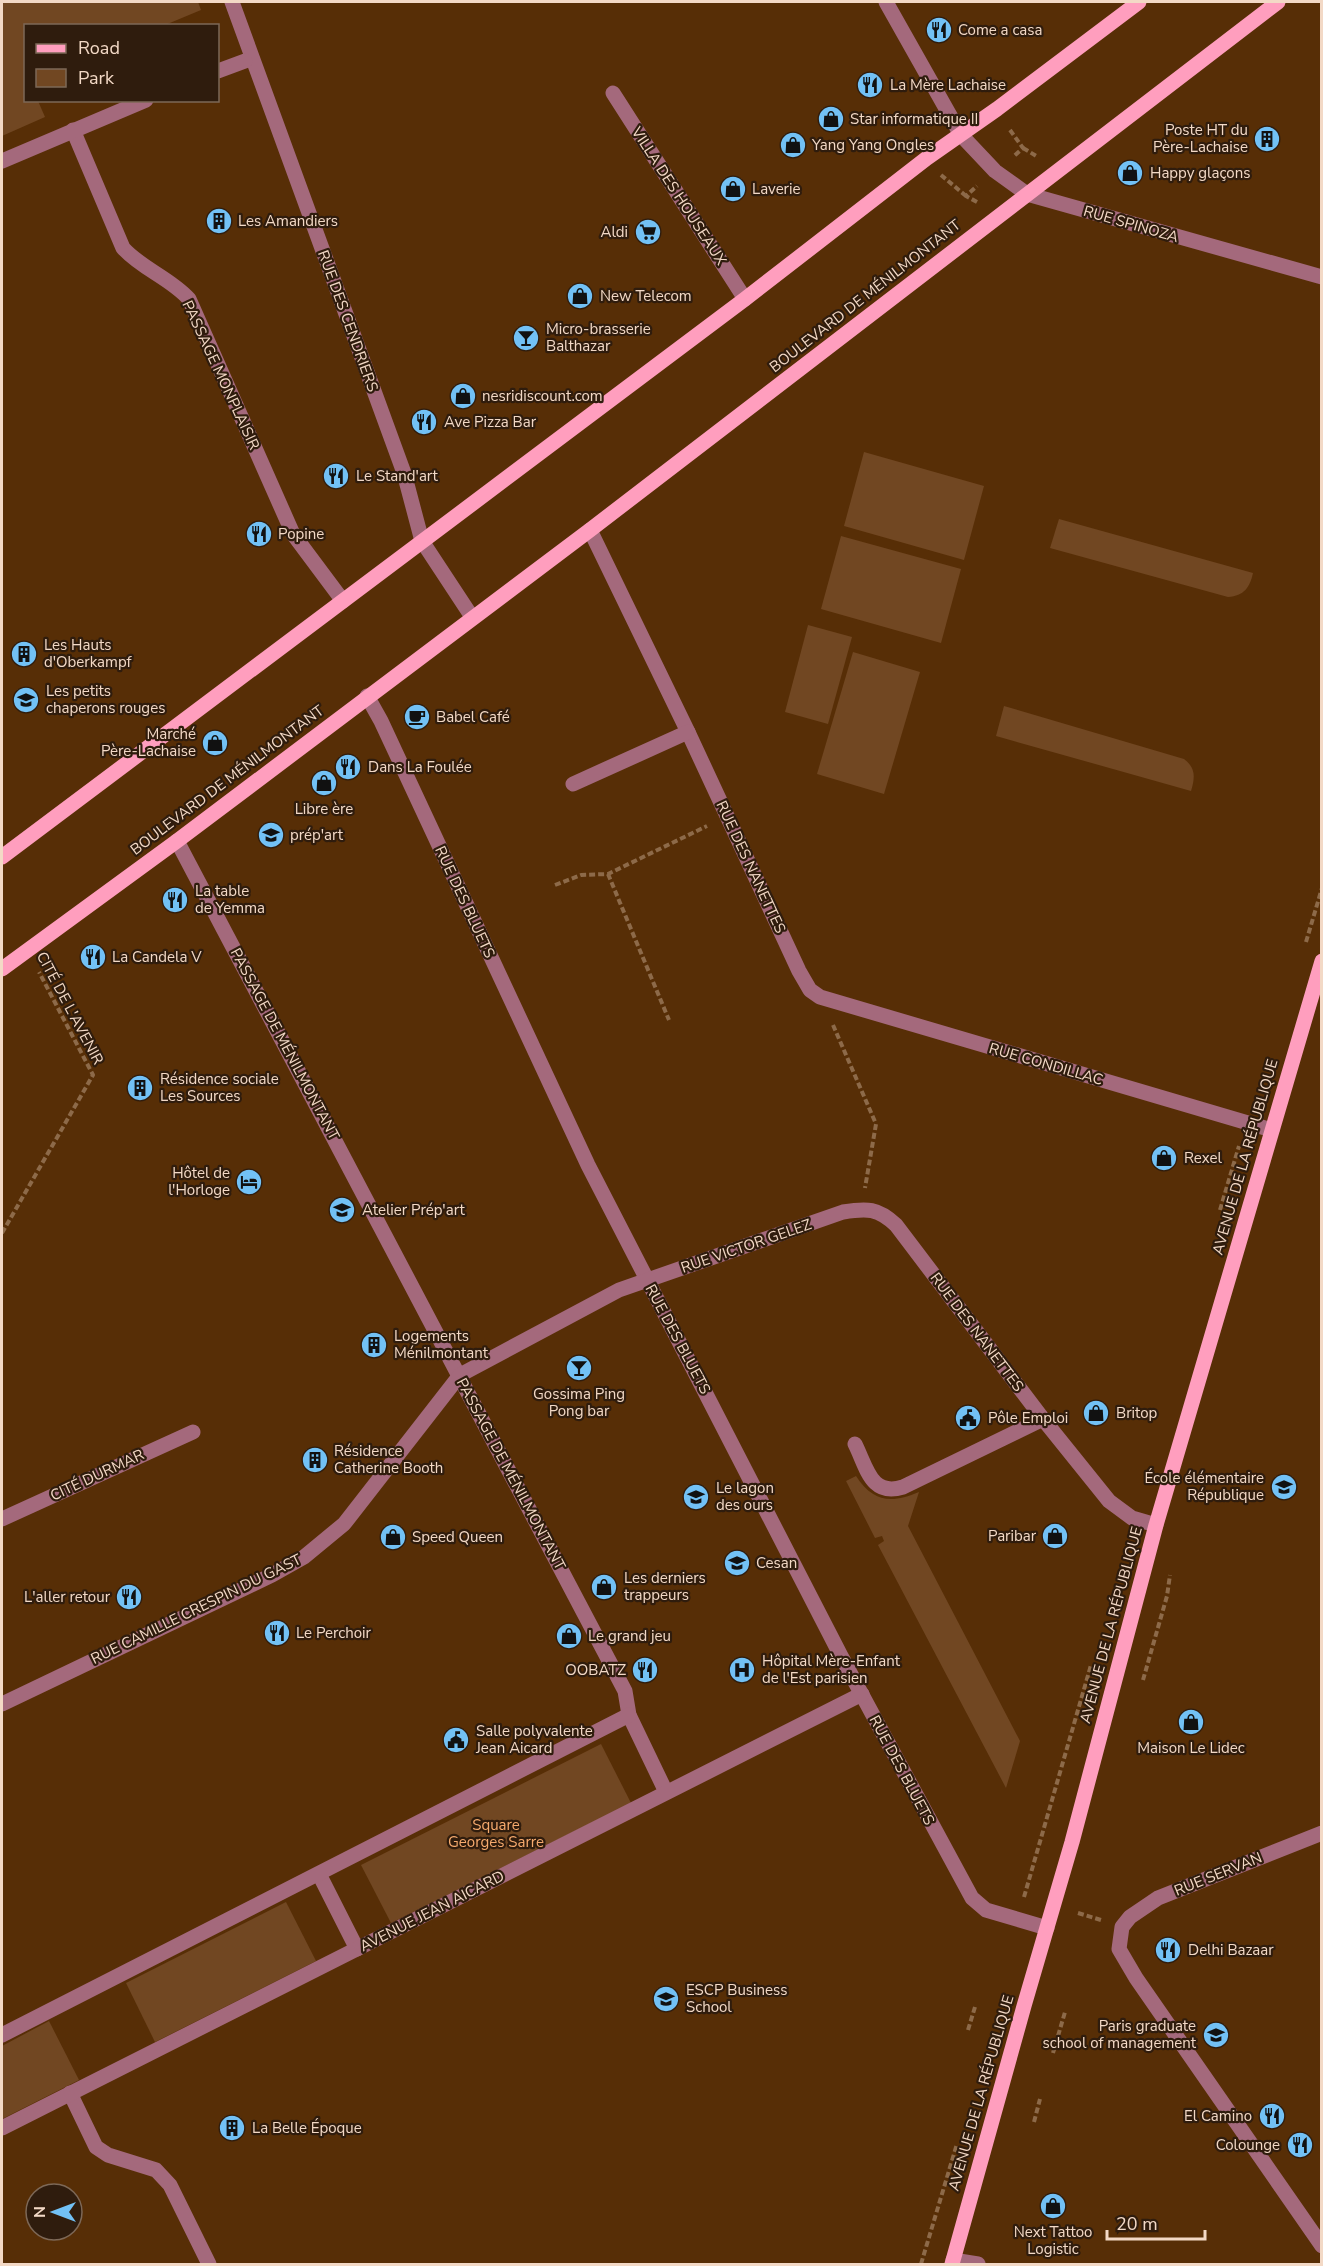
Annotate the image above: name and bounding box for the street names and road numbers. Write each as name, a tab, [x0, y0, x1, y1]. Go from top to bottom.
street label: VILLA DES HOUSEAUX	[626, 122, 731, 269]
street label: RUE SPINOZA	[1081, 201, 1181, 247]
street label: BOULEVARD DE MÉNILMONTANT	[765, 215, 965, 377]
street label: RUE DES CENDRIERS	[313, 247, 383, 395]
street label: PASSAGE MONPLAISIR	[178, 297, 264, 453]
street label: BOULEVARD DE MÉNILMONTANT	[126, 701, 328, 859]
street label: RUE DES NANETTES	[711, 797, 791, 937]
street label: RUE DES BLUETS	[430, 843, 500, 961]
street label: PASSAGE DE MÉNILMONTANT	[226, 945, 344, 1143]
street label: CITÉ DE L'AVENIR	[32, 948, 108, 1068]
street label: RUE CONDILLAC	[987, 1038, 1105, 1090]
street label: AVENUE DE LA RÉPUBLIQUE	[1207, 1057, 1283, 1257]
street label: RUE VICTOR GELEZ	[678, 1214, 814, 1278]
street label: RUE DES NANETTES	[926, 1268, 1028, 1396]
street label: RUE DES BLUETS	[641, 1281, 715, 1397]
street label: PASSAGE DE MÉNILMONTANT	[452, 1375, 570, 1573]
street label: CITÉ DURMAR	[47, 1444, 147, 1506]
street label: AVENUE DE LA RÉPUBLIQUE	[1075, 1525, 1147, 1725]
street label: RUE CAMILLE CRESPIN DU GAST	[87, 1549, 305, 1669]
street label: RUE DES BLUETS	[865, 1712, 939, 1828]
street label: RUE SERVAN	[1171, 1847, 1265, 1901]
street label: AVENUE JEAN AICARD	[356, 1866, 508, 1956]
street label: AVENUE DE LA RÉPUBLIQUE	[943, 1993, 1019, 2193]

